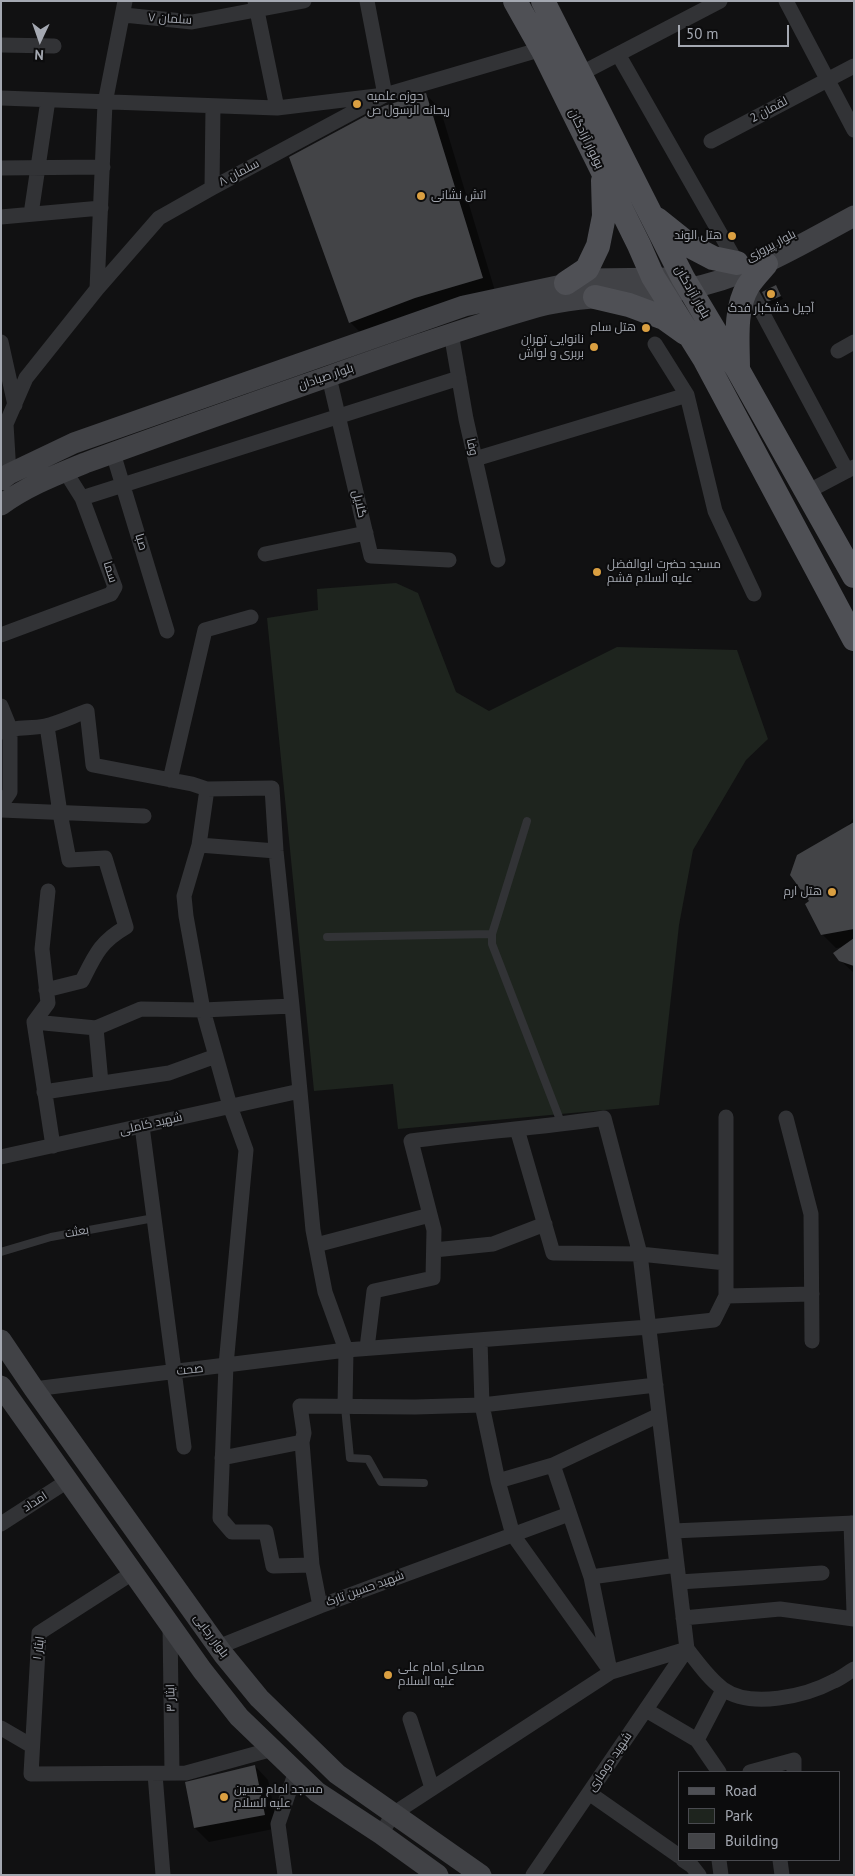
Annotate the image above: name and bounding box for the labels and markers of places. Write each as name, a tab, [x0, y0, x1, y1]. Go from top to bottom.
place label: حوزه علمیه ریحانه الرسول ص	[367, 90, 450, 118]
marker: حوزه علمیه ریحانه الرسول ص	[351, 98, 363, 110]
place label: اتش نشانى	[431, 189, 486, 203]
marker: اتش نشانى	[415, 190, 427, 202]
place label: هتل الوند	[674, 229, 722, 243]
marker: هتل الوند	[726, 230, 738, 242]
marker: آجیل خشکبار فدک	[765, 288, 777, 300]
place label: آجیل خشکبار فدک	[728, 302, 814, 316]
place label: هتل سام	[590, 321, 636, 335]
marker: هتل سام	[640, 322, 652, 334]
place label: نانوایی تهران بربری و لواش	[519, 333, 584, 361]
marker: نانوایی تهران بربری و لواش	[588, 341, 600, 353]
place label: مسجد حضرت ابوالفضل علیه السلام قشم	[607, 558, 721, 586]
marker: مسجد حضرت ابوالفضل علیه السلام قشم	[591, 566, 603, 578]
place label: هتل ارم	[783, 885, 822, 899]
marker: هتل ارم	[826, 886, 838, 898]
place label: مصلای امام علی علیه السلام	[398, 1661, 485, 1689]
marker: مصلای امام علی علیه السلام	[382, 1669, 394, 1681]
place label: مسجد امام حسین علیه السلام	[234, 1783, 323, 1811]
marker: مسجد امام حسین علیه السلام	[218, 1791, 230, 1803]

